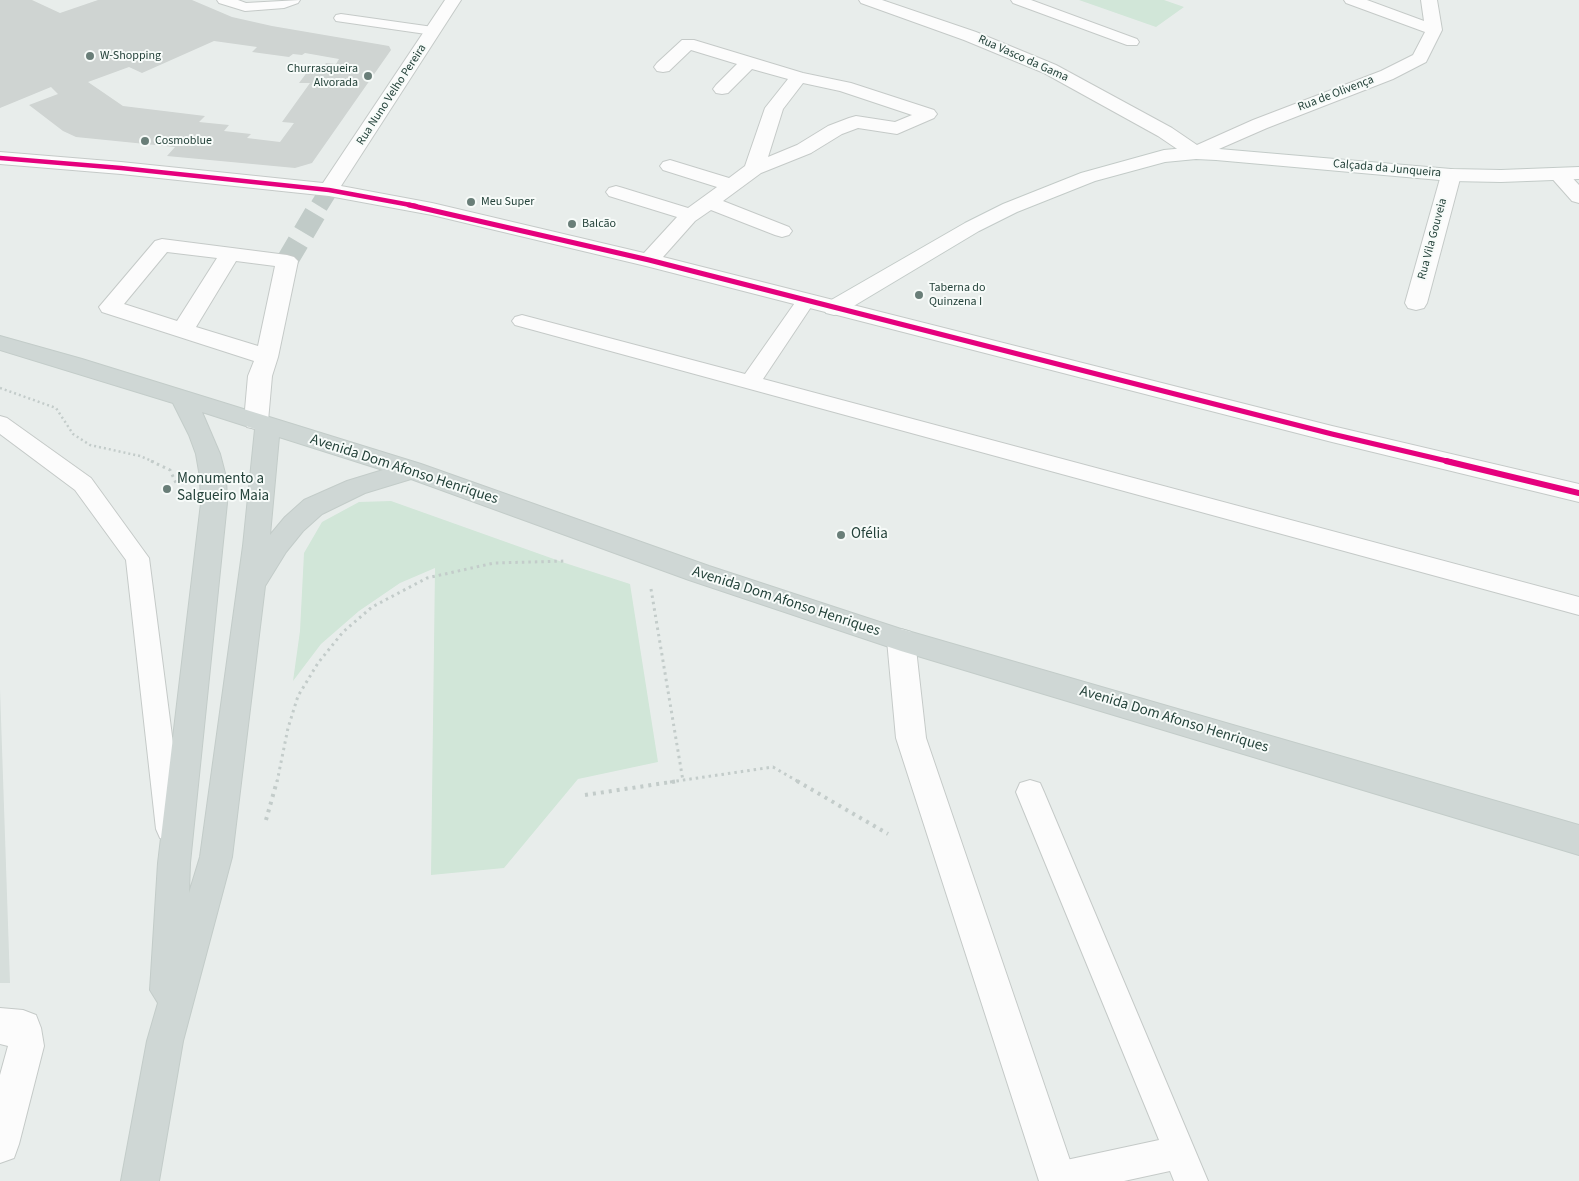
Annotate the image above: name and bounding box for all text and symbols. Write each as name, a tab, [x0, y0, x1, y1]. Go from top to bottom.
street label: Rua Vasco da Gama	[976, 33, 1070, 85]
street label: Rua Nuno Velho Pereira	[354, 42, 430, 148]
place label: W-Shopping	[100, 49, 161, 63]
marker: W-Shopping	[84, 50, 96, 62]
place label: Churrasqueira Alvorada	[287, 62, 358, 90]
marker: Churrasqueira Alvorada	[362, 70, 374, 82]
street label: Rua de Olivença	[1296, 73, 1376, 115]
place label: Cosmoblue	[155, 134, 212, 148]
marker: Cosmoblue	[139, 135, 151, 147]
street label: Calçada da Junqueira	[1332, 157, 1442, 181]
place label: Meu Super	[481, 195, 534, 209]
marker: Meu Super	[465, 196, 477, 208]
street label: Rua Vila Gouveia	[1415, 197, 1451, 281]
place label: Balcão	[582, 217, 616, 231]
marker: Balcão	[566, 218, 578, 230]
place label: Taberna do Quinzena I	[929, 281, 986, 309]
marker: Taberna do Quinzena I	[913, 289, 925, 301]
street label: Avenida Dom Afonso Henriques	[308, 431, 500, 509]
place label: Monumento a Salgueiro Maia	[177, 471, 269, 506]
marker: Monumento a Salgueiro Maia	[161, 483, 173, 495]
place label: Ofélia	[851, 526, 888, 544]
marker: Ofélia	[835, 529, 847, 541]
street label: Avenida Dom Afonso Henriques	[690, 563, 882, 641]
street label: Avenida Dom Afonso Henriques	[1077, 683, 1271, 757]

